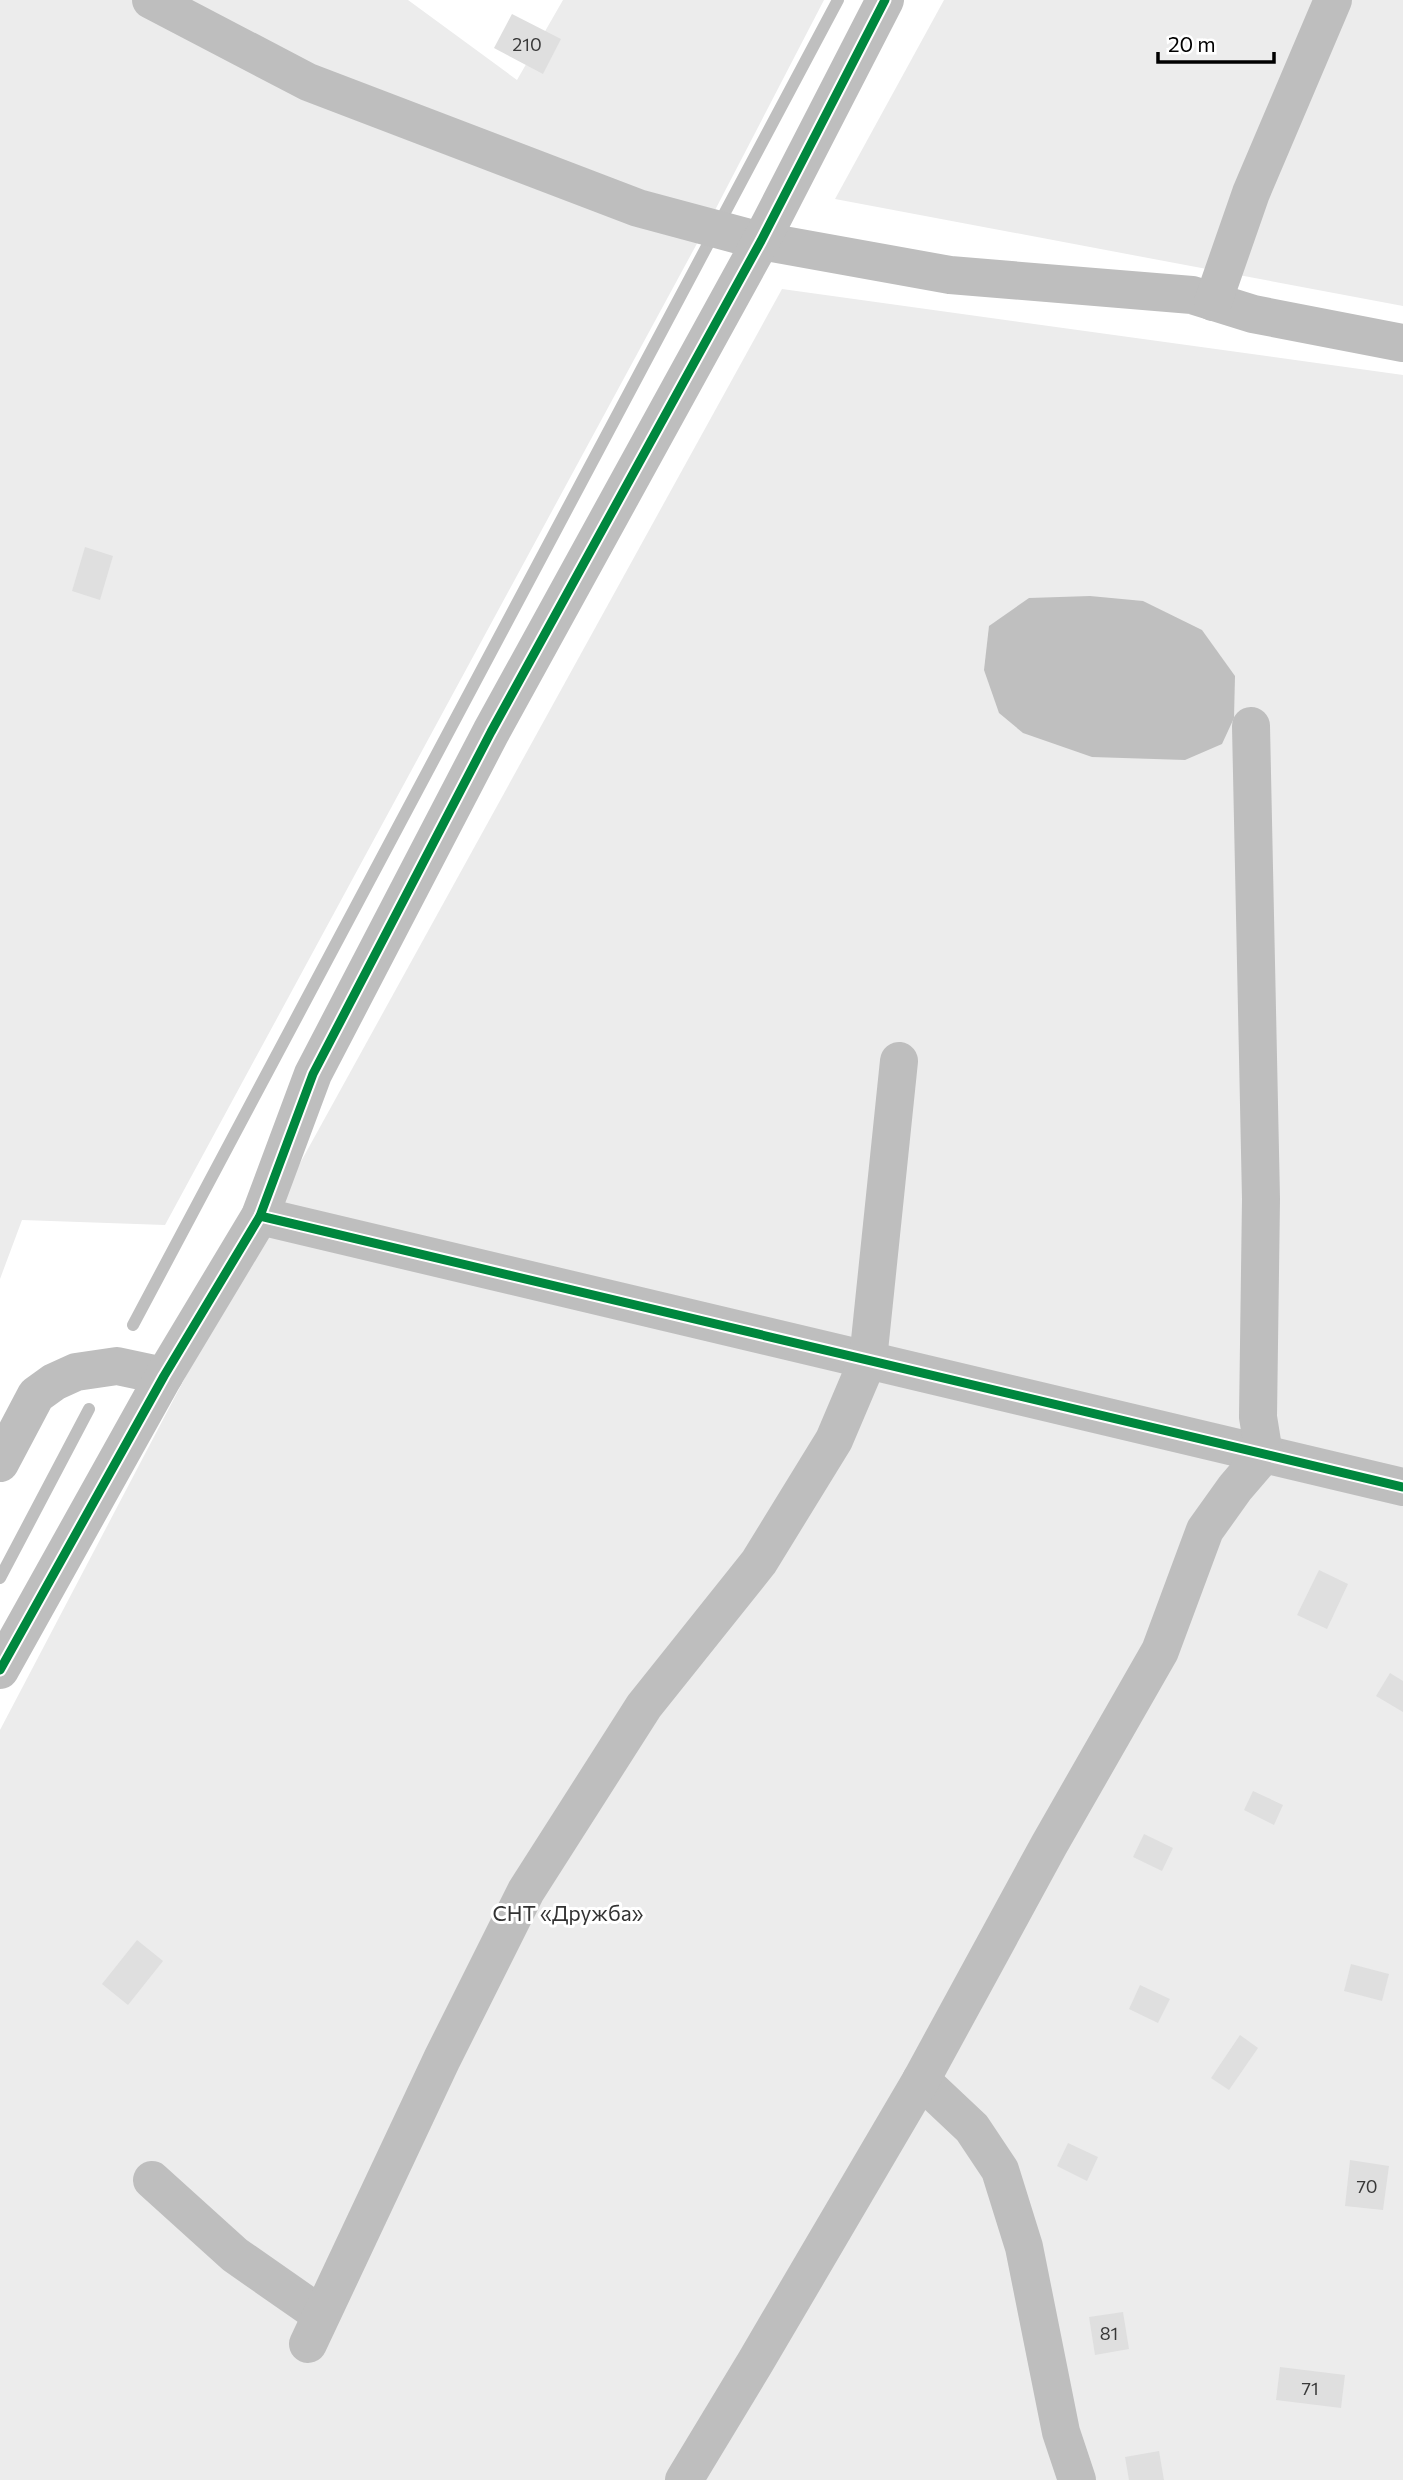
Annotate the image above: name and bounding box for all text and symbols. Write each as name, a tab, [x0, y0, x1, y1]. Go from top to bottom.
scale bar	[1158, 21, 1274, 65]
text: 20 m	[1168, 31, 1216, 56]
house number: 210	[512, 33, 542, 55]
park label: СНТ «Дружба»	[492, 1900, 644, 1925]
house number: 70	[1356, 2175, 1378, 2197]
house number: 81	[1100, 2322, 1118, 2344]
house number: 71	[1301, 2377, 1319, 2399]

